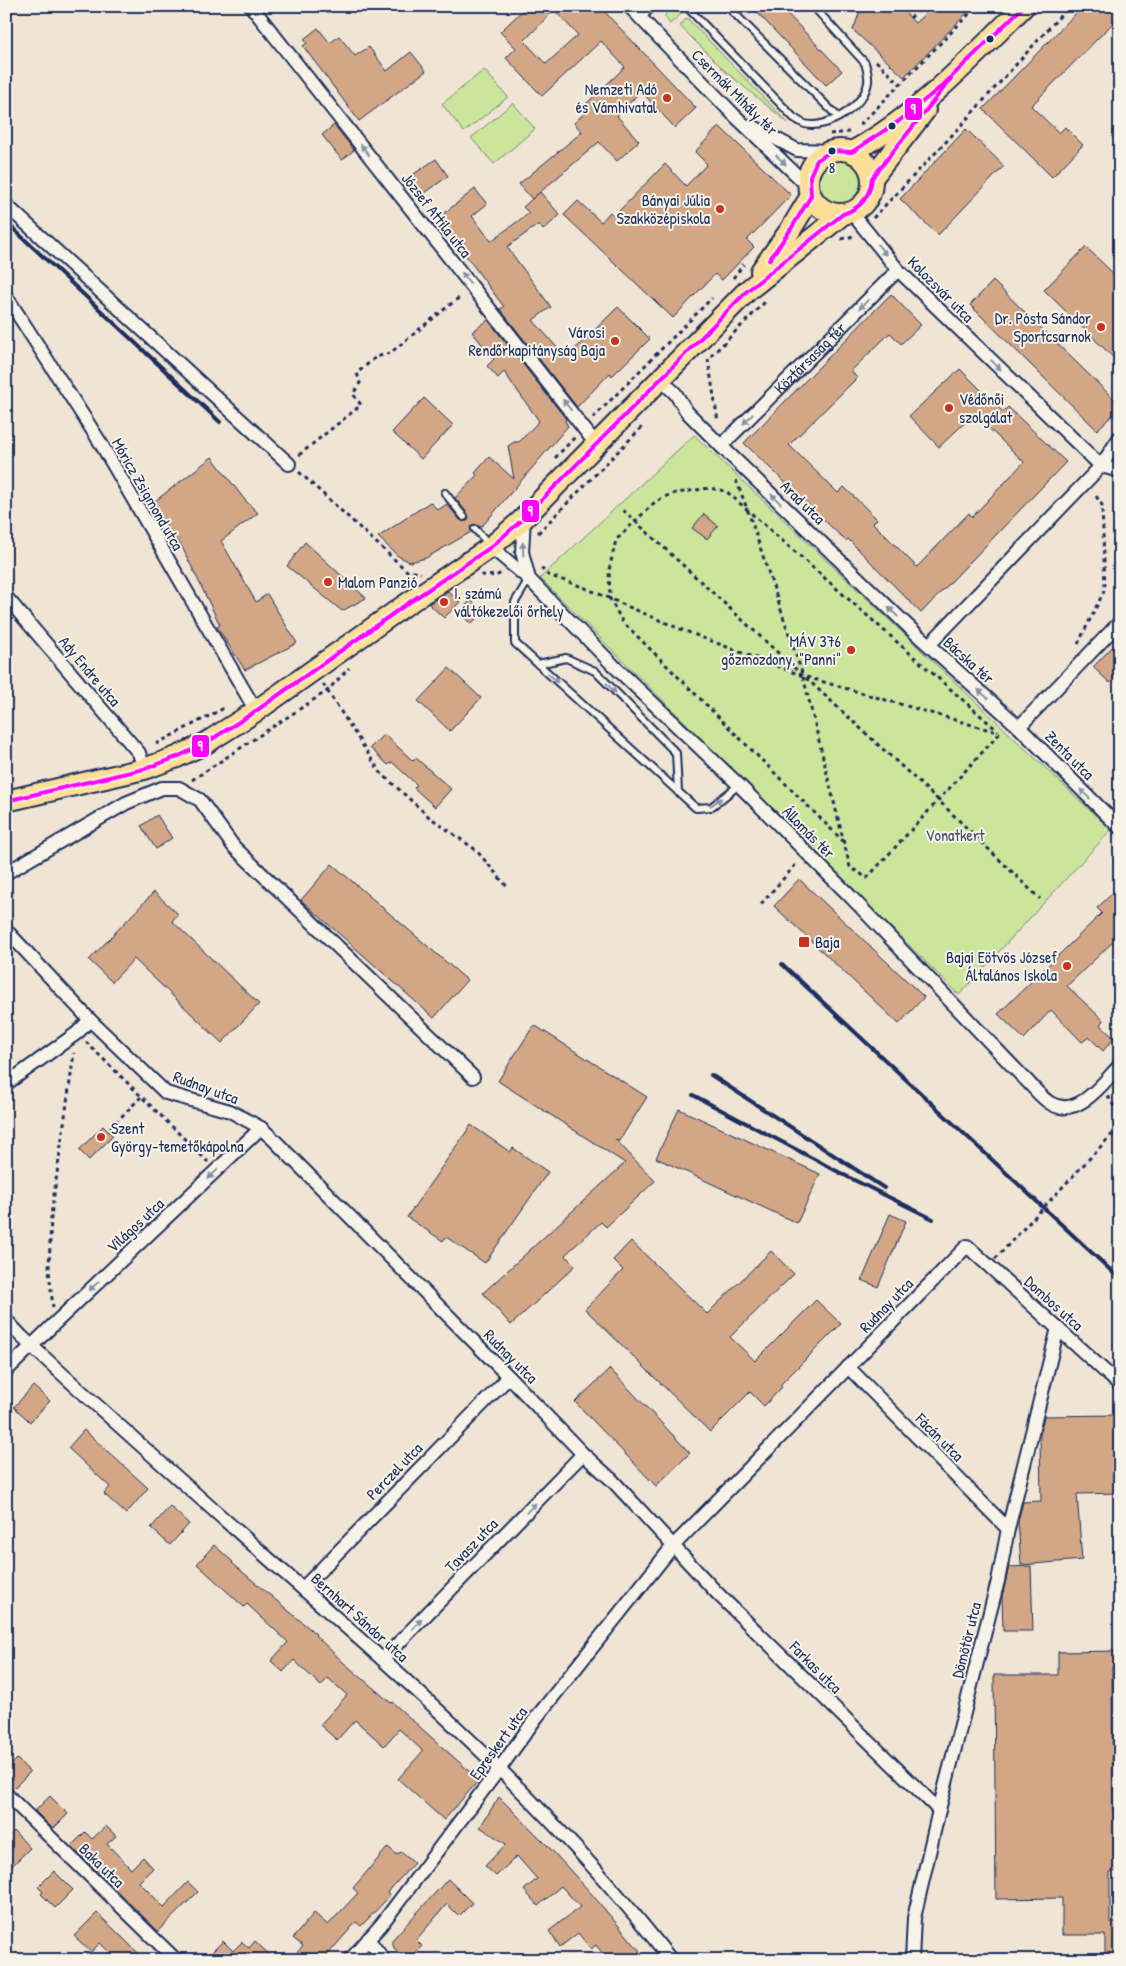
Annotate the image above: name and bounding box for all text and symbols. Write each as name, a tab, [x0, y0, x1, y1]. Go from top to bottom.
unlabelled marker	[985, 34, 995, 44]
street label: Csermák Mihály tér	[687, 44, 783, 140]
place label: Nemzeti Adó és Vámhivatal	[576, 78, 658, 118]
marker: Nemzeti Adó és Vámhivatal	[661, 92, 673, 104]
line badge: 9	[904, 97, 923, 121]
text: 9	[910, 99, 916, 118]
unlabelled marker	[887, 121, 897, 131]
one-way arrow	[360, 143, 370, 157]
marker: 8	[827, 146, 837, 156]
one-way arrow	[774, 154, 786, 166]
place label: 8	[829, 157, 835, 178]
street label: József Attila utca	[397, 168, 477, 262]
place label: Bányai Júlia Szakközépiskola	[616, 189, 710, 229]
marker: Bányai Júlia Szakközépiskola	[714, 203, 726, 215]
one-way arrow	[877, 243, 887, 257]
street label: Kolozsvár utca	[903, 251, 979, 327]
one-way arrow	[460, 272, 471, 285]
one-way arrow	[858, 298, 870, 310]
place label: Dr. Pósta Sándor Sportcsarnok	[995, 307, 1091, 347]
street label: Köztársaság tér	[769, 317, 851, 399]
place label: Városi Rendőrkapitányság Baja	[469, 321, 605, 361]
marker: Dr. Pósta Sándor Sportcsarnok	[1095, 321, 1107, 333]
marker: Városi Rendőrkapitányság Baja	[609, 335, 621, 347]
one-way arrow	[990, 359, 1002, 371]
place label: Védőnői szolgálat	[959, 388, 1013, 428]
one-way arrow	[561, 399, 572, 412]
marker: Védőnői szolgálat	[943, 402, 955, 414]
one-way arrow	[743, 413, 755, 425]
street label: Móricz Zsigmond utca	[107, 434, 189, 554]
street label: Arad utca	[776, 475, 830, 529]
one-way arrow	[771, 493, 783, 505]
line badge: 9	[521, 499, 540, 523]
text: 9	[527, 501, 533, 520]
one-way arrow	[518, 540, 526, 556]
place label: Malom Panzió	[338, 571, 418, 593]
marker: Malom Panzió	[322, 576, 334, 588]
place label: I. számú váltókezelői őrhely	[454, 582, 564, 622]
marker: I. számú váltókezelői őrhely	[438, 596, 450, 608]
one-way arrow	[888, 606, 900, 618]
place label: MÁV 376 gőzmozdony, "Panni"	[721, 630, 841, 670]
street label: Ady Endre utca	[54, 631, 126, 711]
street label: Bácska tér	[939, 631, 999, 689]
marker: MÁV 376 gőzmozdony, "Panni"	[845, 644, 857, 656]
one-way arrow	[546, 672, 558, 684]
one-way arrow	[605, 681, 617, 693]
one-way arrow	[977, 688, 989, 700]
street label: Zenta utca	[1040, 725, 1100, 785]
line badge: 9	[191, 734, 210, 758]
text: 9	[197, 736, 203, 755]
one-way arrow	[1079, 788, 1091, 800]
one-way arrow	[709, 798, 723, 807]
street label: Állomás tér	[778, 801, 840, 863]
park label: Vonatkert	[925, 824, 985, 846]
place label: Baja	[815, 931, 839, 953]
marker: Baja	[797, 935, 811, 949]
place label: Bajai Eötvös József Általános Iskola	[946, 946, 1057, 986]
marker: Bajai Eötvös József Általános Iskola	[1061, 960, 1073, 972]
street label: Rudnay utca	[170, 1065, 242, 1109]
place label: Szent György-temetőkápolna	[111, 1117, 243, 1157]
marker: Szent György-temetőkápolna	[95, 1131, 107, 1143]
one-way arrow	[207, 1168, 219, 1180]
street label: Világos utca	[102, 1193, 168, 1257]
street label: Dombos utca	[1020, 1271, 1088, 1335]
street label: Rudnay utca	[854, 1273, 918, 1337]
one-way arrow	[89, 1279, 101, 1291]
street label: Rudnay utca	[479, 1324, 543, 1388]
street label: Fácán utca	[910, 1407, 969, 1466]
street label: Perczel utca	[361, 1437, 427, 1505]
one-way arrow	[525, 1502, 537, 1514]
street label: Tavasz utca	[440, 1513, 502, 1577]
street label: Bernhart Sándor utca	[307, 1567, 413, 1667]
street label: Dömötör utca	[946, 1600, 986, 1680]
one-way arrow	[411, 1618, 423, 1630]
street label: Farkas utca	[784, 1635, 847, 1698]
street label: Epreskert utca	[464, 1702, 532, 1784]
street label: Baka utca	[74, 1838, 130, 1892]

